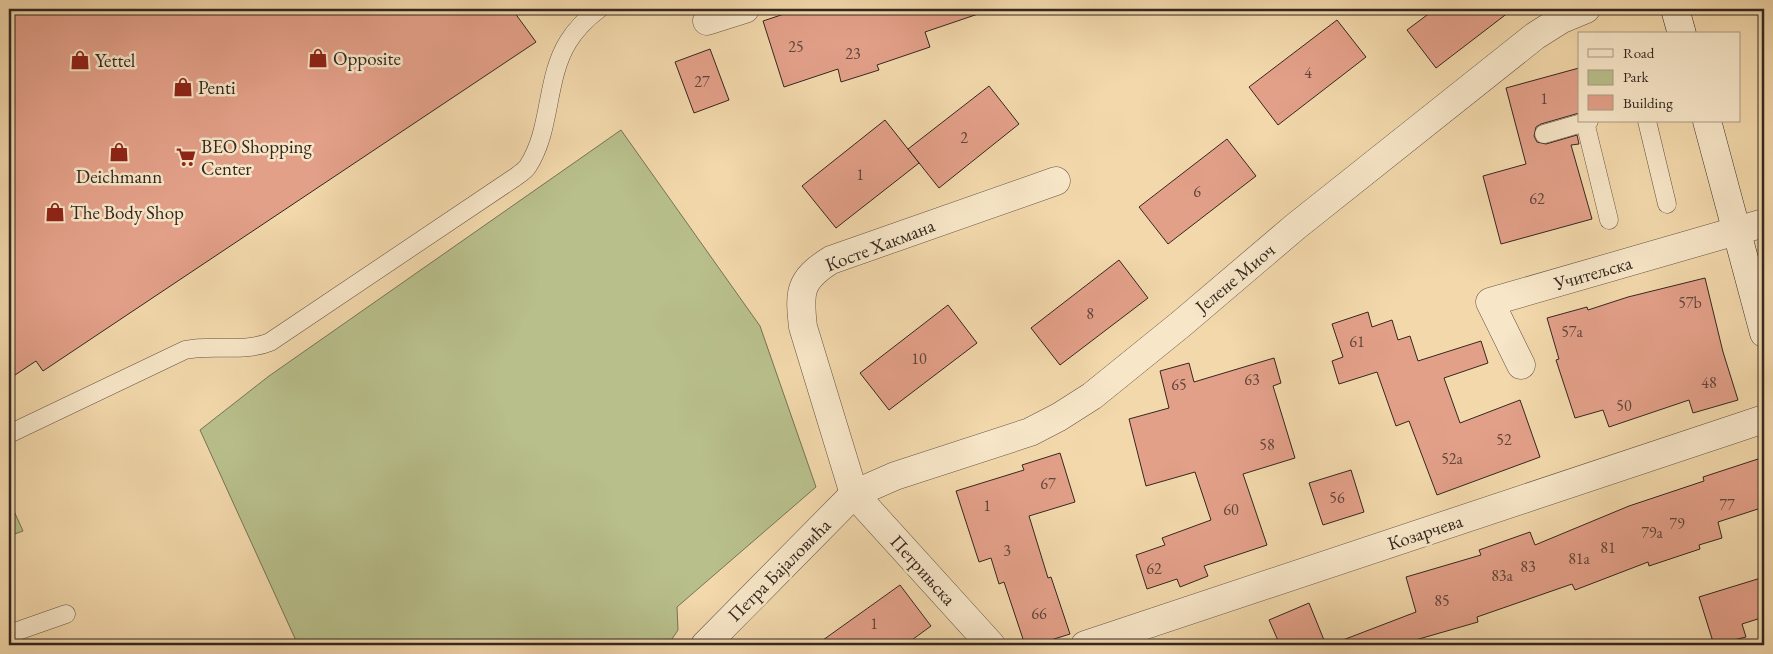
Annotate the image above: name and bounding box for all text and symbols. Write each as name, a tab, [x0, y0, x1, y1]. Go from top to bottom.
legend	[1578, 32, 1740, 122]
house number: 25	[788, 36, 804, 57]
house number: 23	[845, 43, 861, 64]
text: Road	[1623, 43, 1655, 62]
place label: Opposite	[333, 46, 401, 71]
shop icon: Opposite	[307, 47, 329, 69]
place label: Yettel	[95, 48, 136, 73]
shop icon: Yettel	[69, 49, 91, 71]
house number: 4	[1304, 62, 1312, 83]
text: Park	[1623, 67, 1650, 86]
house number: 27	[694, 71, 710, 92]
place label: Penti	[198, 75, 236, 100]
shop icon: Penti	[172, 76, 194, 98]
house number: 1	[1540, 88, 1548, 109]
text: Building	[1623, 93, 1673, 112]
house number: 2	[960, 127, 968, 148]
place label: BEO Shopping Center	[201, 134, 313, 181]
shop icon: Deichmann	[108, 141, 130, 163]
supermarket icon: BEO Shopping Center	[175, 146, 197, 168]
place label: Deichmann	[76, 164, 162, 189]
house number: 1	[856, 164, 864, 185]
house number: 6	[1193, 181, 1201, 202]
house number: 62	[1529, 188, 1545, 209]
place label: The Body Shop	[70, 200, 184, 225]
shop icon: The Body Shop	[44, 201, 66, 223]
street label: Косте Хакмана	[822, 213, 939, 277]
street label: Јелене Миоч	[1188, 237, 1280, 320]
street label: Учитељска	[1550, 250, 1635, 296]
house number: 57b	[1678, 292, 1702, 313]
house number: 8	[1086, 303, 1094, 324]
house number: 57a	[1561, 321, 1583, 342]
house number: 61	[1349, 331, 1365, 352]
house number: 10	[911, 348, 927, 369]
house number: 63	[1244, 369, 1260, 390]
house number: 48	[1701, 372, 1717, 393]
house number: 65	[1171, 374, 1187, 395]
house number: 50	[1616, 395, 1632, 416]
house number: 52	[1496, 429, 1512, 450]
house number: 58	[1259, 434, 1275, 455]
house number: 52a	[1441, 448, 1463, 469]
house number: 67	[1040, 473, 1056, 494]
house number: 56	[1329, 487, 1345, 508]
house number: 77	[1719, 494, 1735, 515]
house number: 1	[983, 495, 991, 516]
house number: 60	[1223, 499, 1239, 520]
street label: Козарчева	[1384, 508, 1466, 556]
street label: Петра Бајаловића	[722, 513, 836, 627]
house number: 79	[1669, 513, 1685, 534]
house number: 79a	[1641, 522, 1663, 543]
street label: Петрињска	[885, 529, 962, 611]
house number: 81	[1600, 537, 1616, 558]
house number: 3	[1003, 540, 1011, 561]
house number: 81a	[1568, 548, 1590, 569]
house number: 83	[1520, 556, 1536, 577]
house number: 62	[1146, 558, 1162, 579]
house number: 83a	[1491, 565, 1513, 586]
house number: 85	[1434, 590, 1450, 611]
house number: 66	[1031, 603, 1047, 624]
house number: 1	[870, 613, 878, 634]

